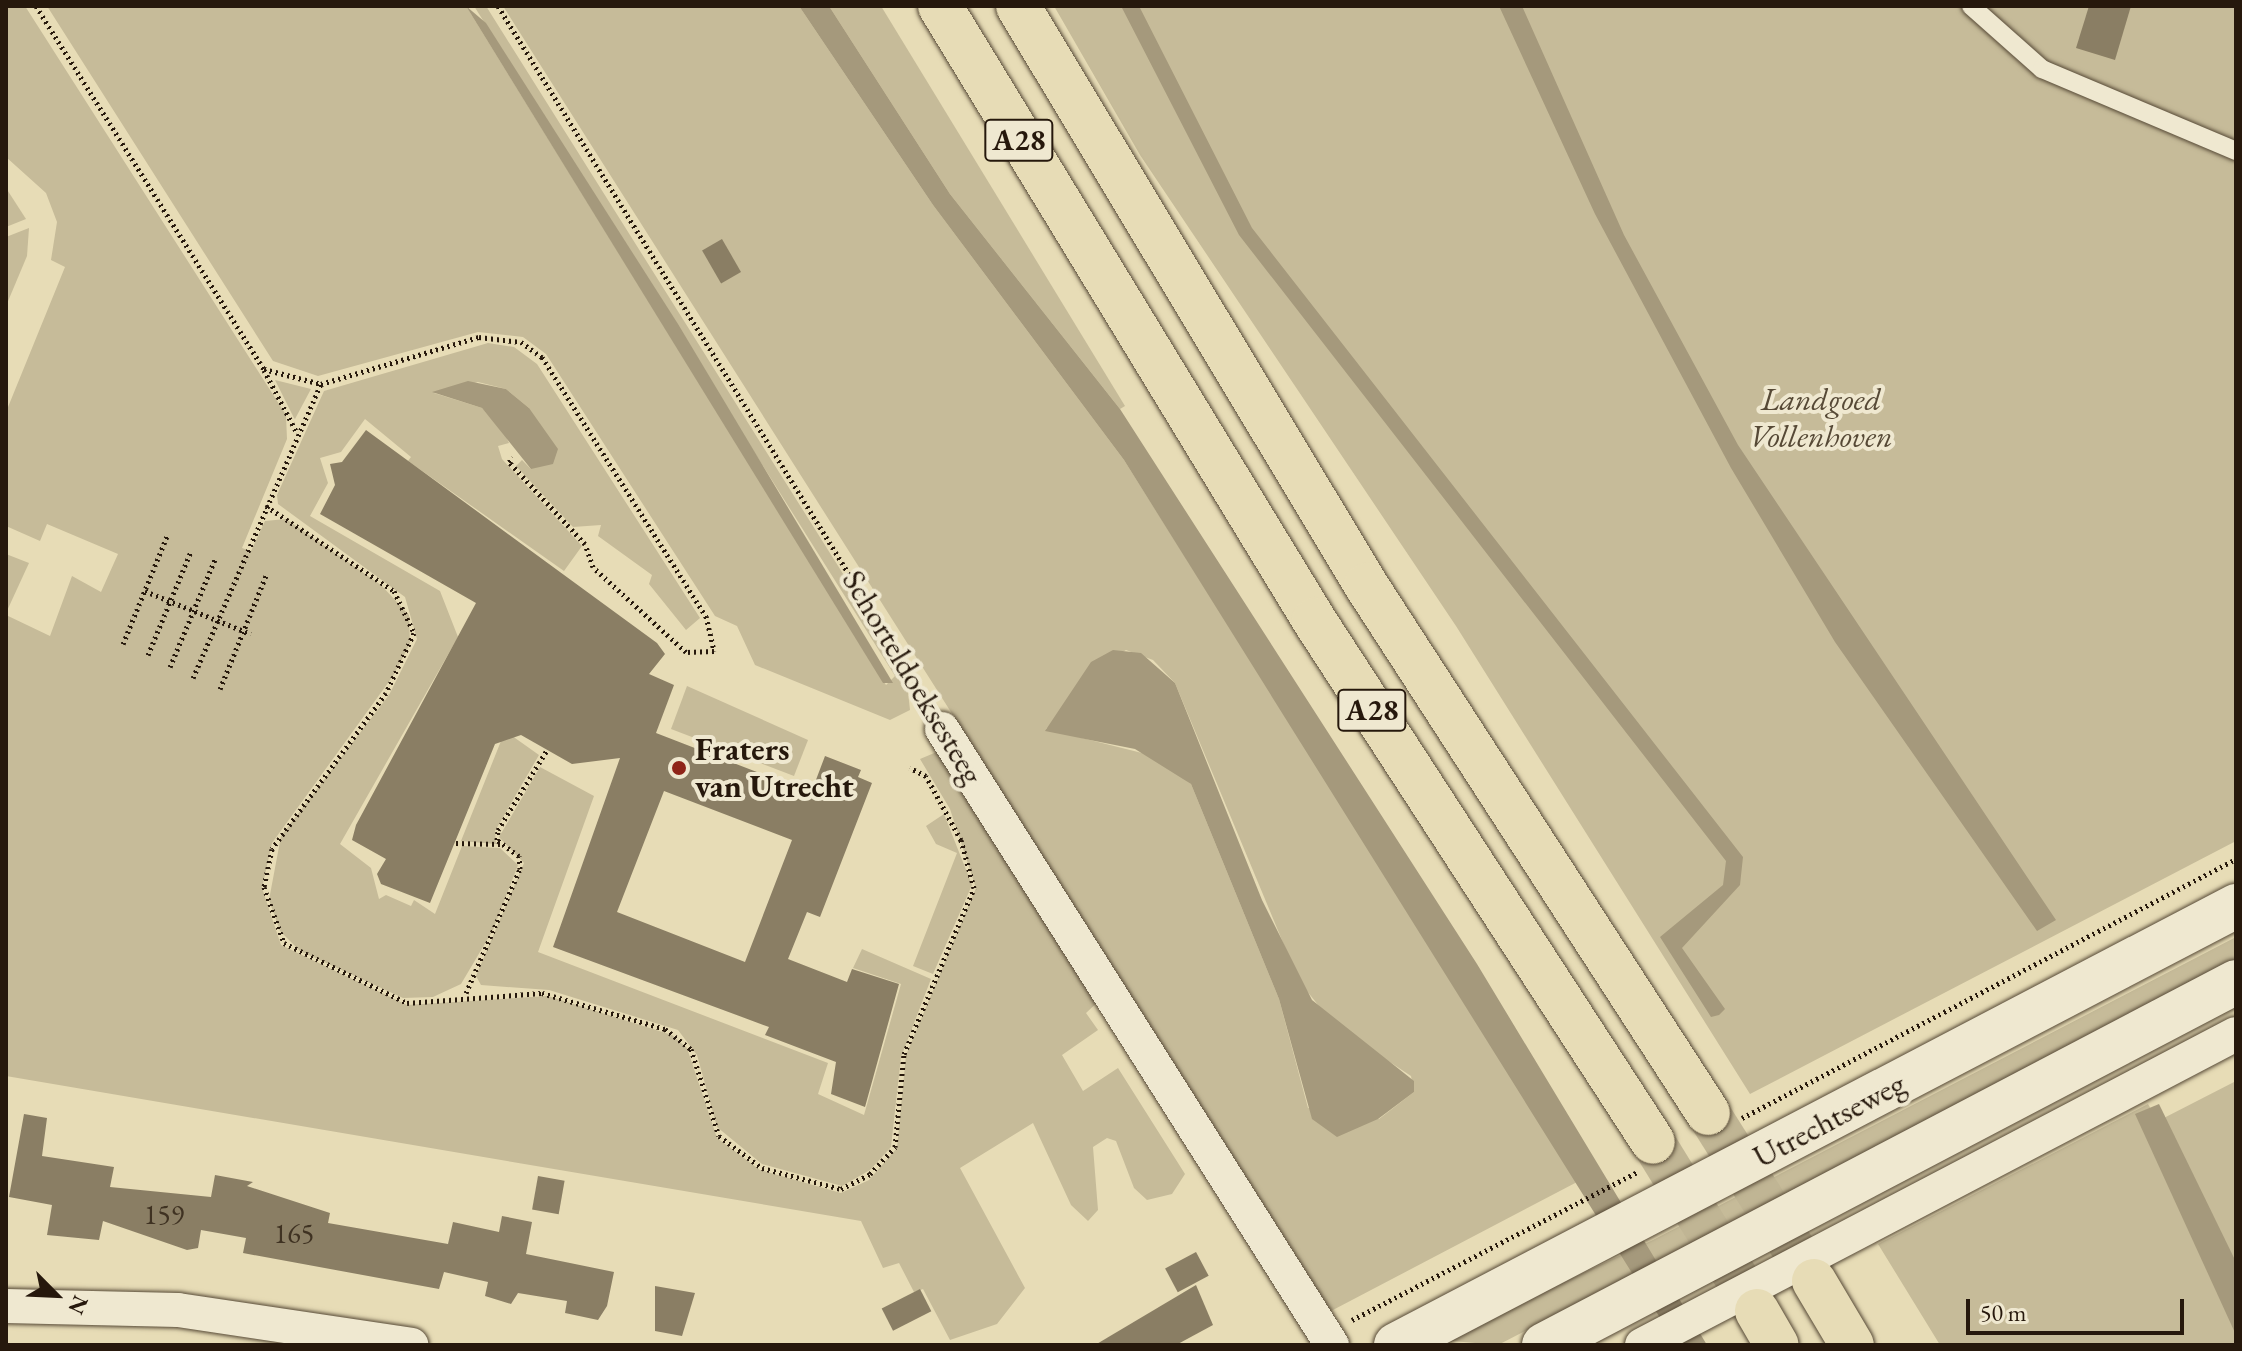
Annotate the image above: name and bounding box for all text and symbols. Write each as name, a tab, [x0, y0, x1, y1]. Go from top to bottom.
road number: A28	[983, 114, 1055, 166]
park label: Landgoed Vollenhoven	[1749, 381, 1893, 456]
street label: Schorteldoeksesteeg	[834, 563, 992, 791]
road number: A28	[1336, 684, 1408, 736]
place label: Fraters van Utrecht	[695, 731, 854, 806]
marker: Fraters van Utrecht	[670, 759, 688, 777]
street label: Utrechtseweg	[1747, 1064, 1911, 1176]
house number: 159	[144, 1197, 184, 1231]
house number: 165	[274, 1216, 314, 1250]
north arrow	[16, 1255, 96, 1335]
scale bar	[1970, 1283, 2188, 1333]
text: N	[62, 1291, 95, 1319]
text: 50 m	[1980, 1297, 2027, 1328]

